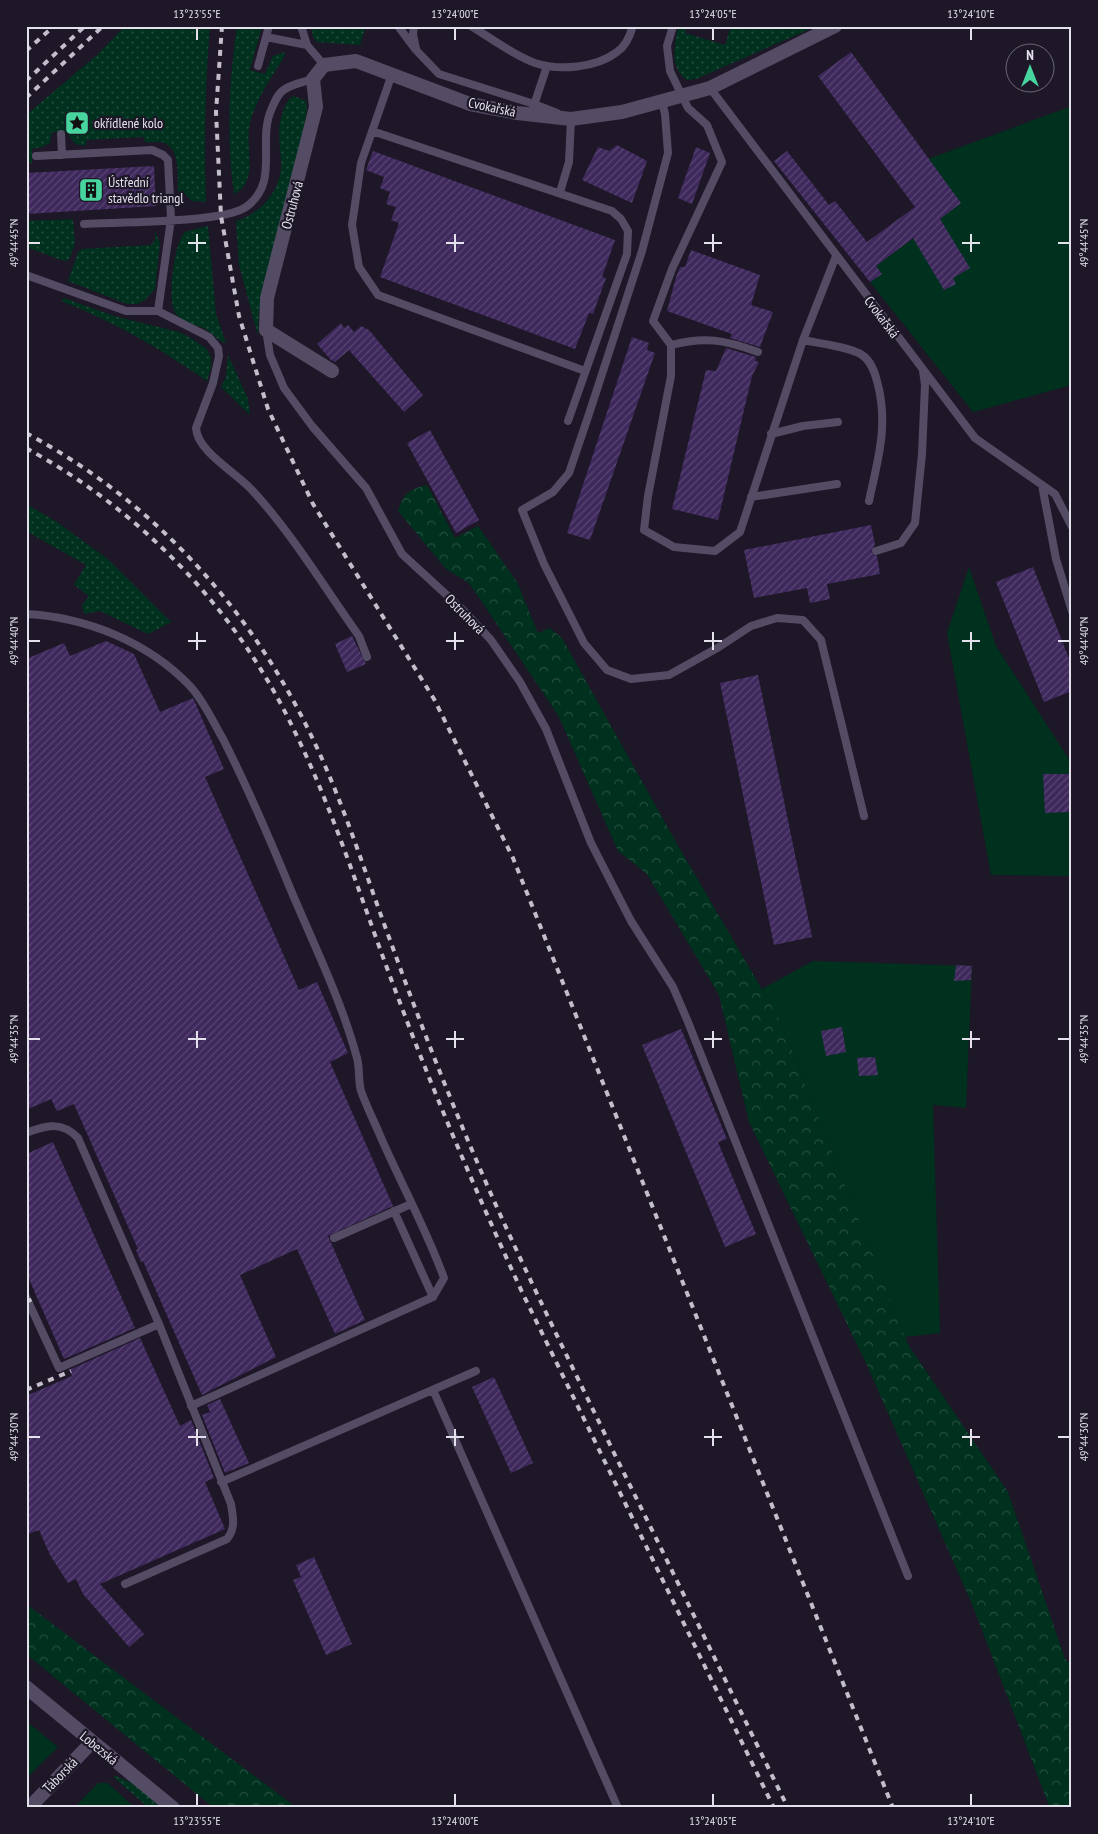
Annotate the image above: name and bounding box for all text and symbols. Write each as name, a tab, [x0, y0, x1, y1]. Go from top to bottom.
text: 13°23'55"E	[173, 6, 221, 21]
text: 13°24'00"E	[431, 6, 479, 21]
text: 13°24'05"E	[689, 6, 737, 21]
text: 13°24'10"E	[947, 6, 995, 21]
north arrow	[1006, 42, 1056, 92]
text: N	[1026, 46, 1034, 64]
street label: Cvokařská	[467, 93, 517, 121]
place icon: okřídlené kolo	[64, 110, 90, 136]
place label: okřídlené kolo	[94, 114, 163, 132]
place label: Ústřední stavědlo triangl	[108, 173, 184, 207]
building icon: Ústřední stavědlo triangl	[78, 177, 104, 203]
street label: Ostruhová	[277, 179, 307, 231]
text: 49°44'45"N	[6, 219, 21, 267]
text: 49°44'45"N	[1076, 219, 1091, 267]
street label: Cvokařská	[860, 292, 904, 342]
street label: Ostruhová	[441, 590, 489, 638]
text: 49°44'40"N	[6, 617, 21, 665]
text: 49°44'40"N	[1076, 617, 1091, 665]
text: 49°44'35"N	[6, 1015, 21, 1063]
text: 49°44'35"N	[1076, 1015, 1091, 1063]
text: 49°44'30"N	[6, 1413, 21, 1461]
text: 49°44'30"N	[1076, 1413, 1091, 1461]
street label: Lobezská	[76, 1727, 122, 1769]
street label: Táborská	[39, 1753, 81, 1797]
text: 13°23'55"E	[173, 1813, 221, 1828]
text: 13°24'00"E	[431, 1813, 479, 1828]
text: 13°24'05"E	[689, 1813, 737, 1828]
text: 13°24'10"E	[947, 1813, 995, 1828]

